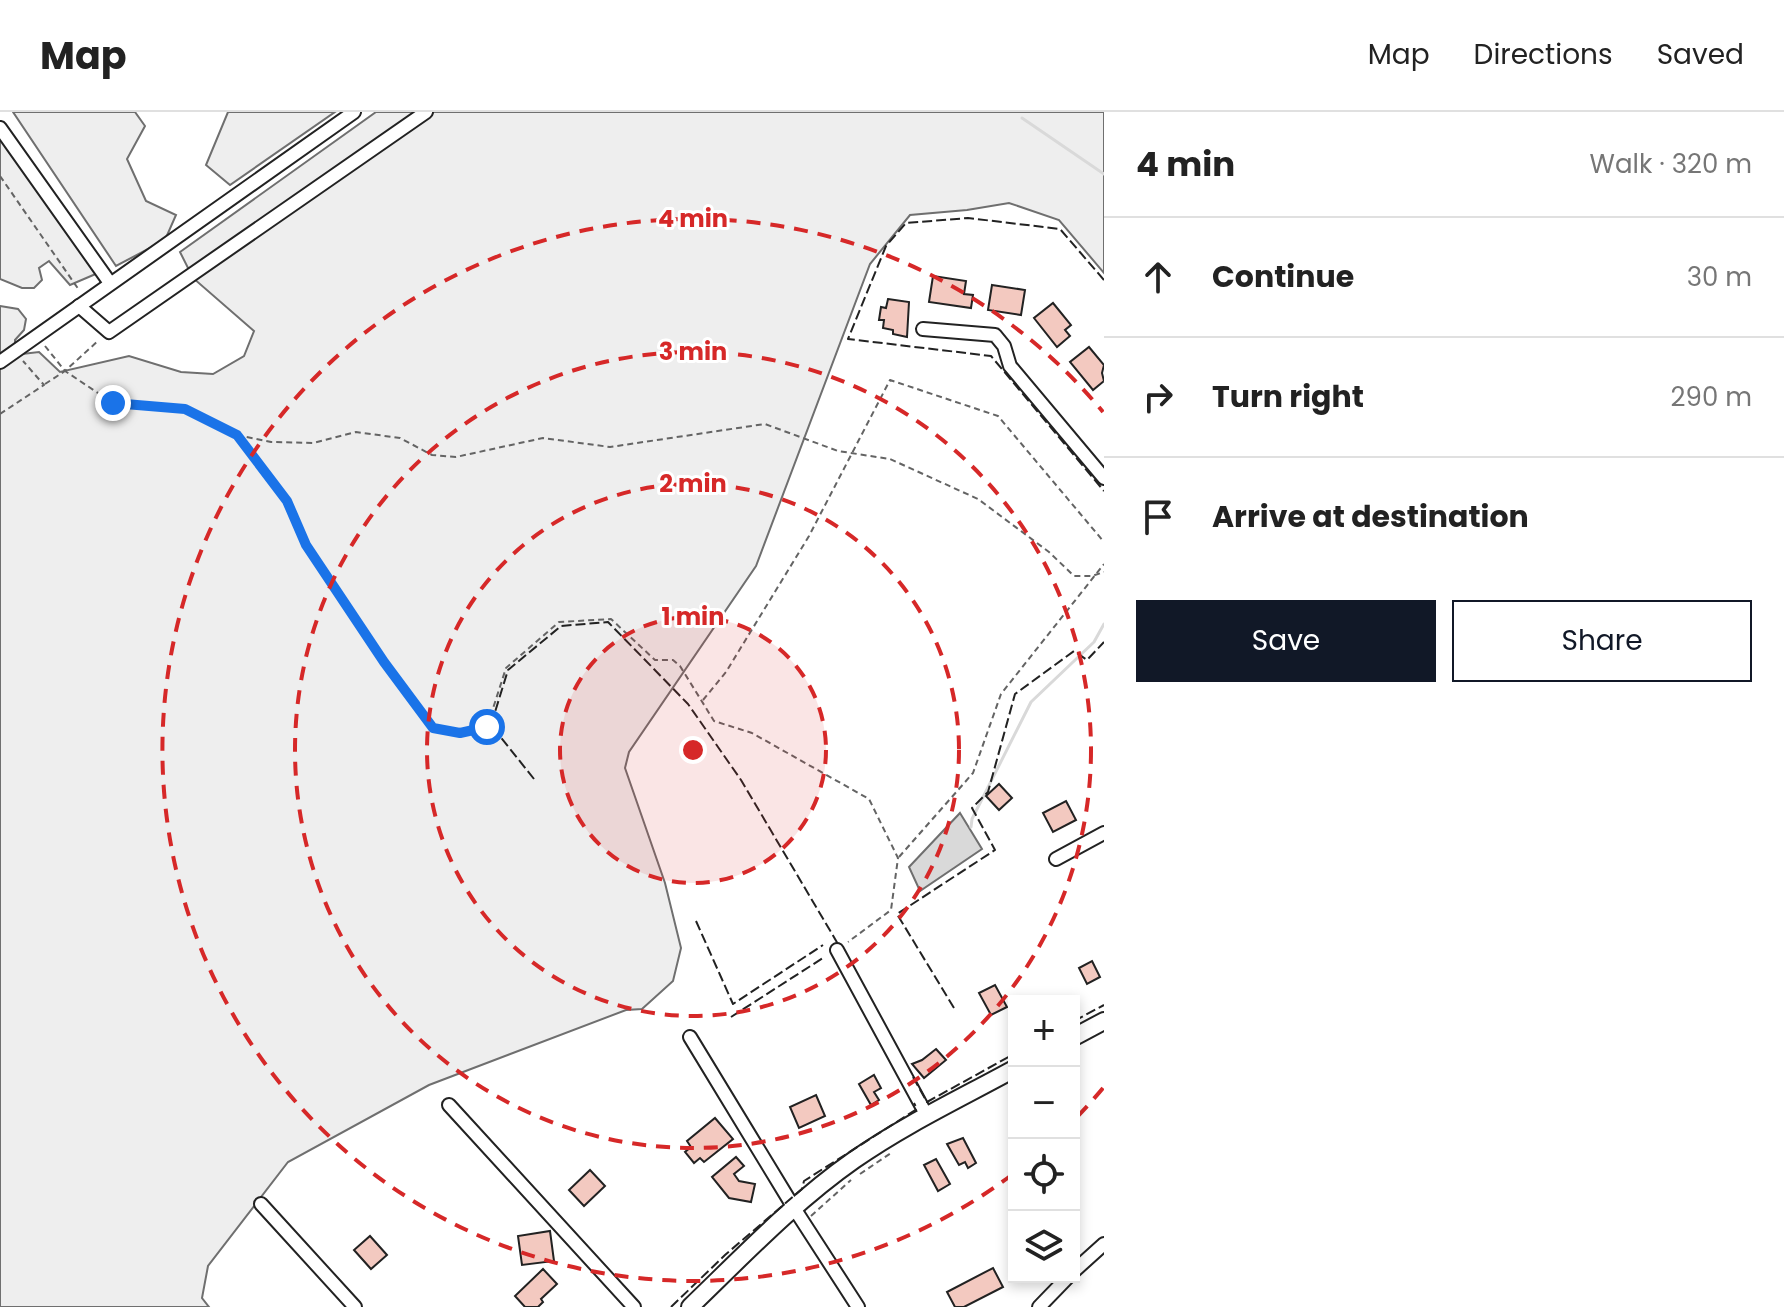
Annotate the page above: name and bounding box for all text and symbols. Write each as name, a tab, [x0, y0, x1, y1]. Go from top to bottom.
text: Map	[40, 29, 127, 82]
text: Map	[1368, 35, 1430, 74]
text: Directions	[1474, 35, 1613, 74]
text: Saved	[1657, 35, 1744, 74]
text: 4 min	[1136, 140, 1235, 188]
text: Walk · 320 m	[1590, 146, 1752, 182]
text: 4 min	[658, 202, 728, 235]
icon: ahead	[1136, 255, 1180, 299]
text: Continue	[1212, 255, 1354, 298]
text: 30 m	[1687, 259, 1752, 295]
text: 3 min	[659, 335, 727, 368]
icon: right	[1136, 375, 1180, 419]
text: Turn right	[1212, 375, 1364, 418]
text: 290 m	[1671, 379, 1752, 415]
route end	[95, 385, 131, 421]
text: 2 min	[659, 467, 727, 500]
icon: arrive	[1136, 495, 1180, 539]
text: Arrive at destination	[1212, 495, 1529, 538]
text: 1 min	[662, 600, 724, 633]
button: Save	[1136, 600, 1436, 682]
button: Share	[1452, 600, 1752, 682]
route start	[469, 709, 505, 745]
centre of rings	[679, 736, 707, 764]
map controls	[1008, 995, 1080, 1283]
button: +	[1008, 995, 1080, 1067]
button: −	[1008, 1067, 1080, 1139]
button: locate	[1008, 1139, 1080, 1211]
button: layers	[1008, 1211, 1080, 1283]

